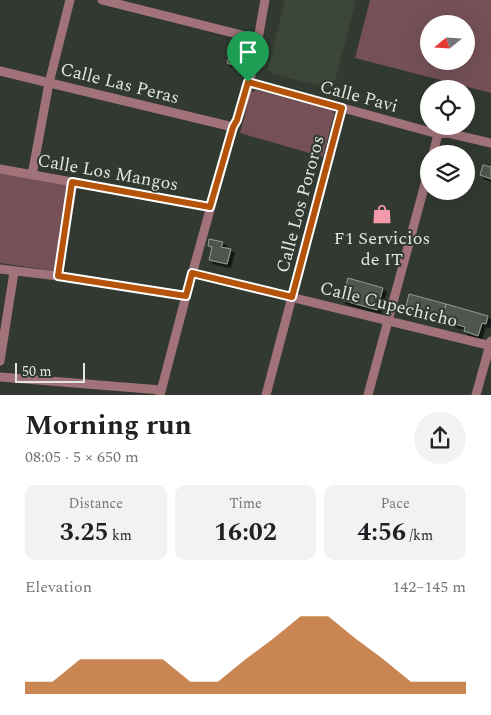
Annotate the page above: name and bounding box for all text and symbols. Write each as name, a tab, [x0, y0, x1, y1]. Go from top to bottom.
north arrow	[420, 15, 475, 70]
map controls	[420, 15, 475, 200]
pin	[227, 31, 269, 82]
icon: arrive	[234, 38, 262, 66]
street label: Calle Las Peras	[58, 56, 182, 111]
street label: Calle Pavi	[317, 73, 401, 120]
button: locate	[420, 80, 475, 135]
street label: Calle Los Pororos	[269, 132, 332, 276]
button: layers	[420, 145, 475, 200]
street label: Calle Los Mangos	[35, 147, 180, 198]
shop icon: F1 Servicios de IT	[371, 203, 393, 225]
place label: F1 Servicios de IT	[334, 225, 430, 273]
street label: Calle Cupechicho	[317, 274, 461, 335]
scale bar	[15, 360, 85, 383]
text: 50 m	[22, 361, 52, 382]
text: Morning run	[25, 404, 192, 447]
button: share	[414, 412, 466, 464]
text: 08:05 · 5 × 650 m	[25, 445, 139, 469]
text: Distance	[69, 493, 123, 514]
text: Time	[229, 493, 262, 514]
text: Pace	[381, 493, 410, 514]
text: 3.25	[60, 514, 109, 552]
text: 16:02	[214, 514, 277, 552]
text: 4:56	[357, 514, 406, 552]
text: km	[109, 525, 132, 546]
text: /km	[406, 525, 433, 546]
text: Elevation	[25, 575, 92, 599]
text: 142–145 m	[392, 575, 466, 599]

